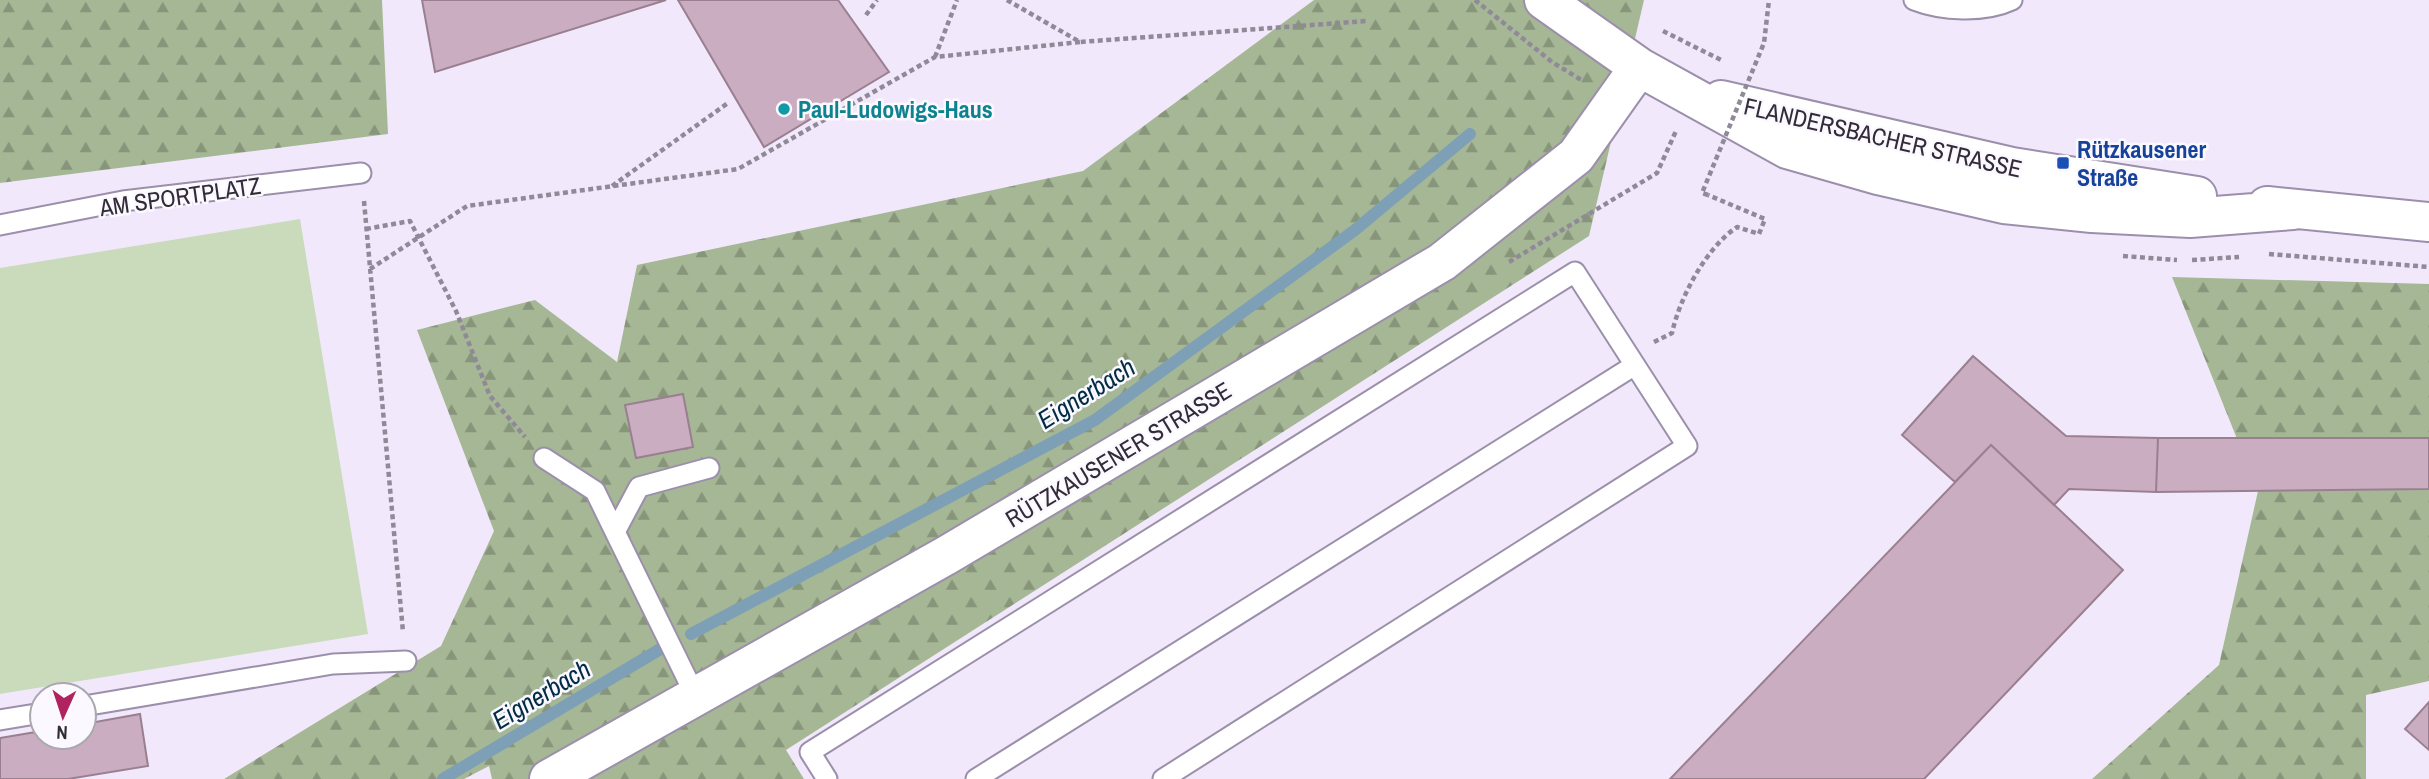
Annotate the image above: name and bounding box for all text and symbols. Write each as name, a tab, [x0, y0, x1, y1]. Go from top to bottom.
street label: FLANDERSBACHER STRASSE	[1741, 89, 2025, 185]
place label: Paul-Ludowigs-Haus	[798, 93, 993, 125]
marker: Paul-Ludowigs-Haus	[776, 101, 792, 117]
place label: Rützkausener Straße	[2077, 133, 2206, 193]
marker: Rützkausener Straße	[2055, 155, 2071, 171]
street label: AM SPORTPLATZ	[96, 169, 263, 223]
water label: Eignerbach	[1030, 349, 1142, 437]
street label: RÜTZKAUSENER STRASSE	[999, 374, 1237, 534]
water label: Eignerbach	[485, 651, 597, 737]
north arrow	[28, 681, 98, 751]
text: N	[56, 720, 68, 746]

